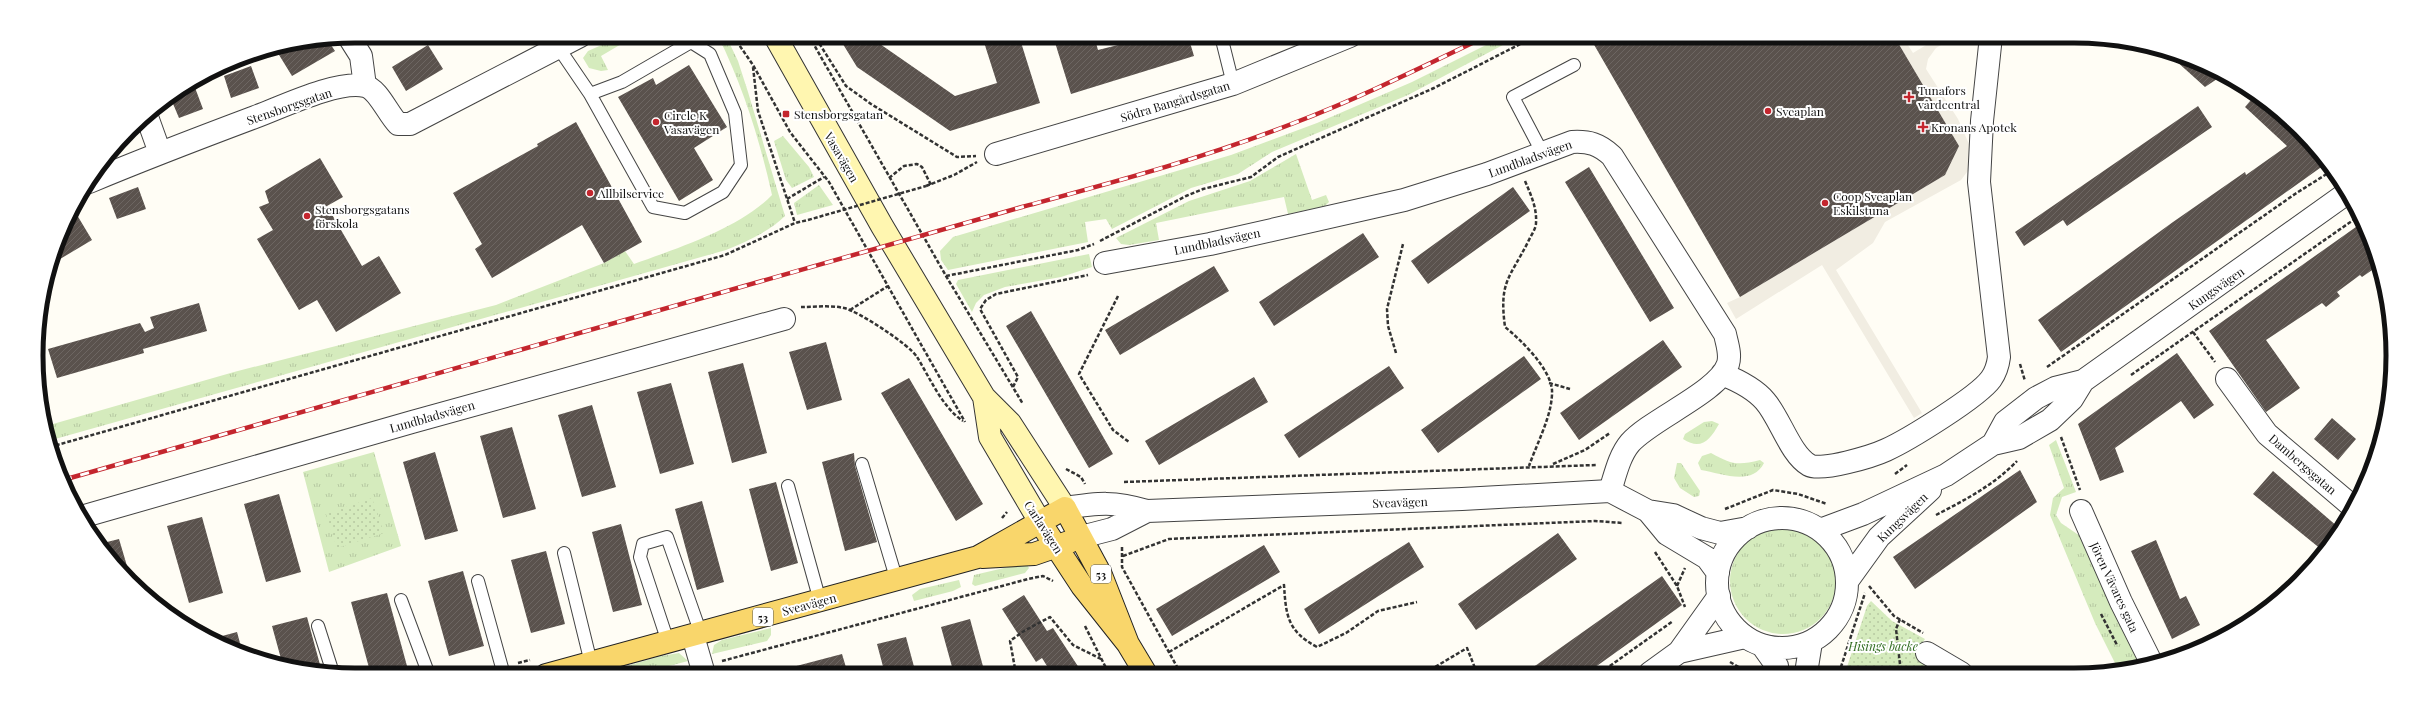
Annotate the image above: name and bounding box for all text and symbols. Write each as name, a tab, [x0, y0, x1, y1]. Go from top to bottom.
street label: Södra Bangårdsgatan	[1118, 77, 1232, 125]
place label: Tunafors vårdcentral	[1917, 82, 1980, 112]
street label: Stensborgsgatan	[244, 84, 334, 128]
marker: Tunafors vårdcentral	[1903, 91, 1915, 103]
place label: Sveaplan	[1776, 103, 1824, 119]
place label: Stensborgsgatan	[794, 106, 883, 122]
marker: Sveaplan	[1763, 106, 1773, 116]
place label: Circle K Vasavägen	[663, 107, 719, 137]
marker: Stensborgsgatan	[781, 109, 791, 119]
marker: Circle K Vasavägen	[651, 117, 661, 127]
place label: Kronans Apotek	[1931, 119, 2017, 135]
marker: Kronans Apotek	[1918, 122, 1928, 132]
street label: Vasavägen	[821, 128, 863, 185]
street label: Lundbladsvägen	[1486, 135, 1574, 181]
place label: Allbilservice	[597, 185, 664, 201]
marker: Allbilservice	[585, 188, 595, 198]
place label: Coop Sveaplan Eskilstuna	[1833, 188, 1912, 218]
marker: Coop Sveaplan Eskilstuna	[1820, 198, 1830, 208]
place label: Stensborgsgatans förskola	[315, 201, 410, 231]
marker: Stensborgsgatans förskola	[302, 211, 312, 221]
street label: Lundbladsvägen	[1172, 224, 1262, 258]
street label: Kungsvägen	[2185, 263, 2247, 313]
street label: Lundbladsvägen	[388, 396, 476, 436]
street label: Dambergsgatan	[2266, 430, 2340, 498]
street label: Kungsvägen	[1873, 489, 1931, 545]
street label: Sveavägen	[1372, 493, 1428, 511]
street label: Carlavägen	[1021, 498, 1067, 556]
street label: Jören Vävares gata	[2087, 538, 2143, 635]
road number: 53	[1091, 565, 1111, 583]
street label: Sveavägen	[780, 589, 838, 619]
road number: 53	[753, 608, 773, 626]
park label: Hisings backe	[1847, 638, 1918, 654]

